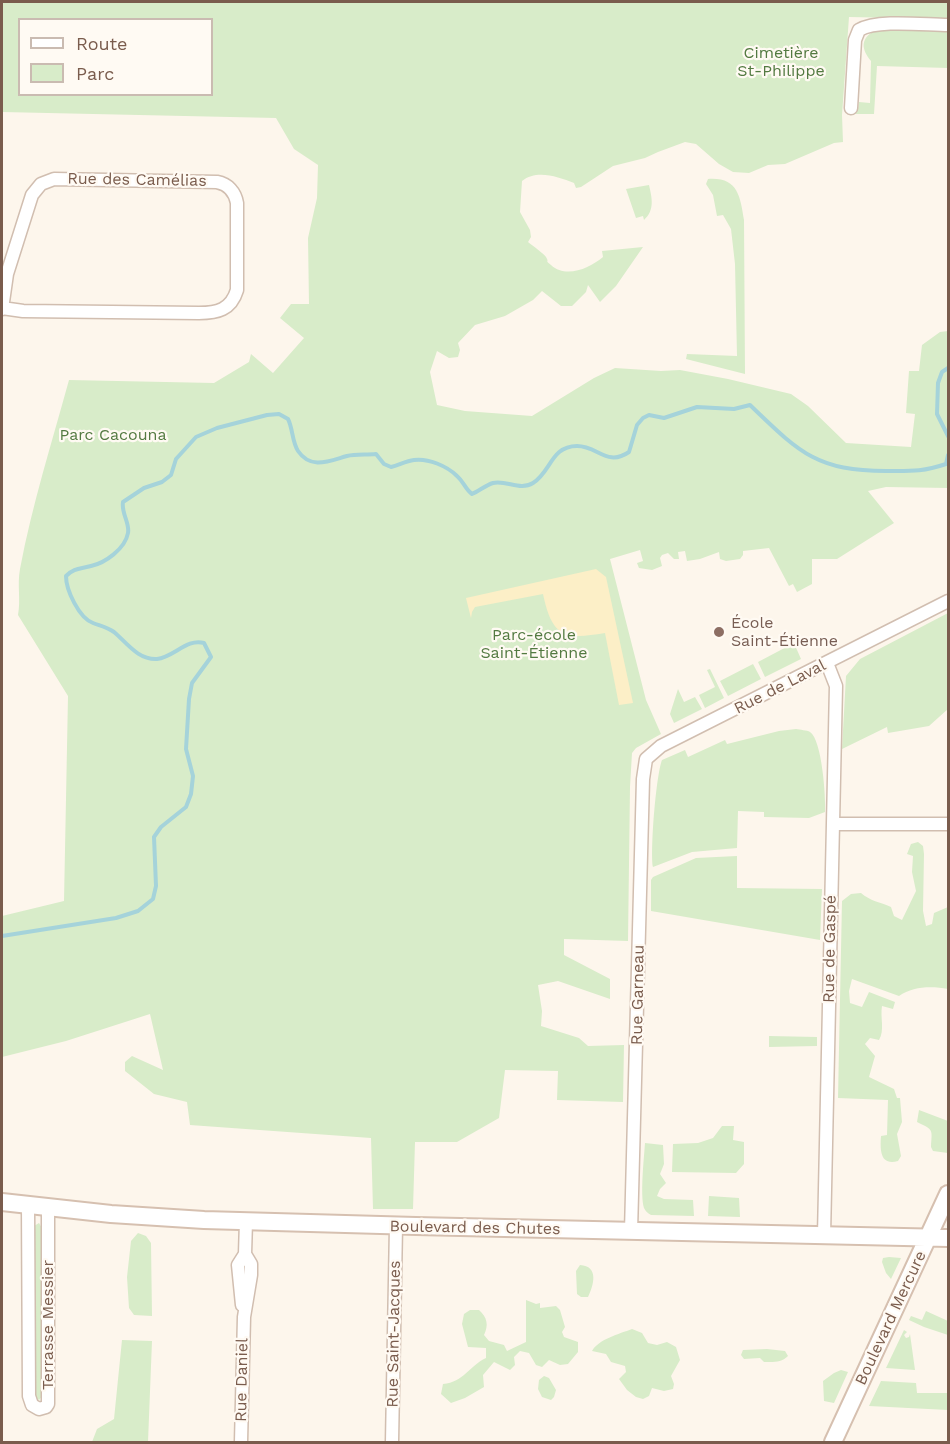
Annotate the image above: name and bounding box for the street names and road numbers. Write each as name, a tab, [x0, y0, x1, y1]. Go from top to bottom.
street label: Rue des Camélias	[67, 169, 207, 191]
street label: Rue de Laval	[731, 656, 829, 718]
street label: Rue de Gaspé	[819, 895, 841, 1003]
street label: Rue Garneau	[628, 945, 648, 1045]
street label: Boulevard des Chutes	[389, 1217, 561, 1239]
street label: Boulevard Mercure	[851, 1248, 931, 1388]
street label: Terrasse Messier	[38, 1260, 58, 1390]
street label: Rue Saint-Jacques	[383, 1260, 405, 1408]
street label: Rue Daniel	[232, 1338, 252, 1422]

